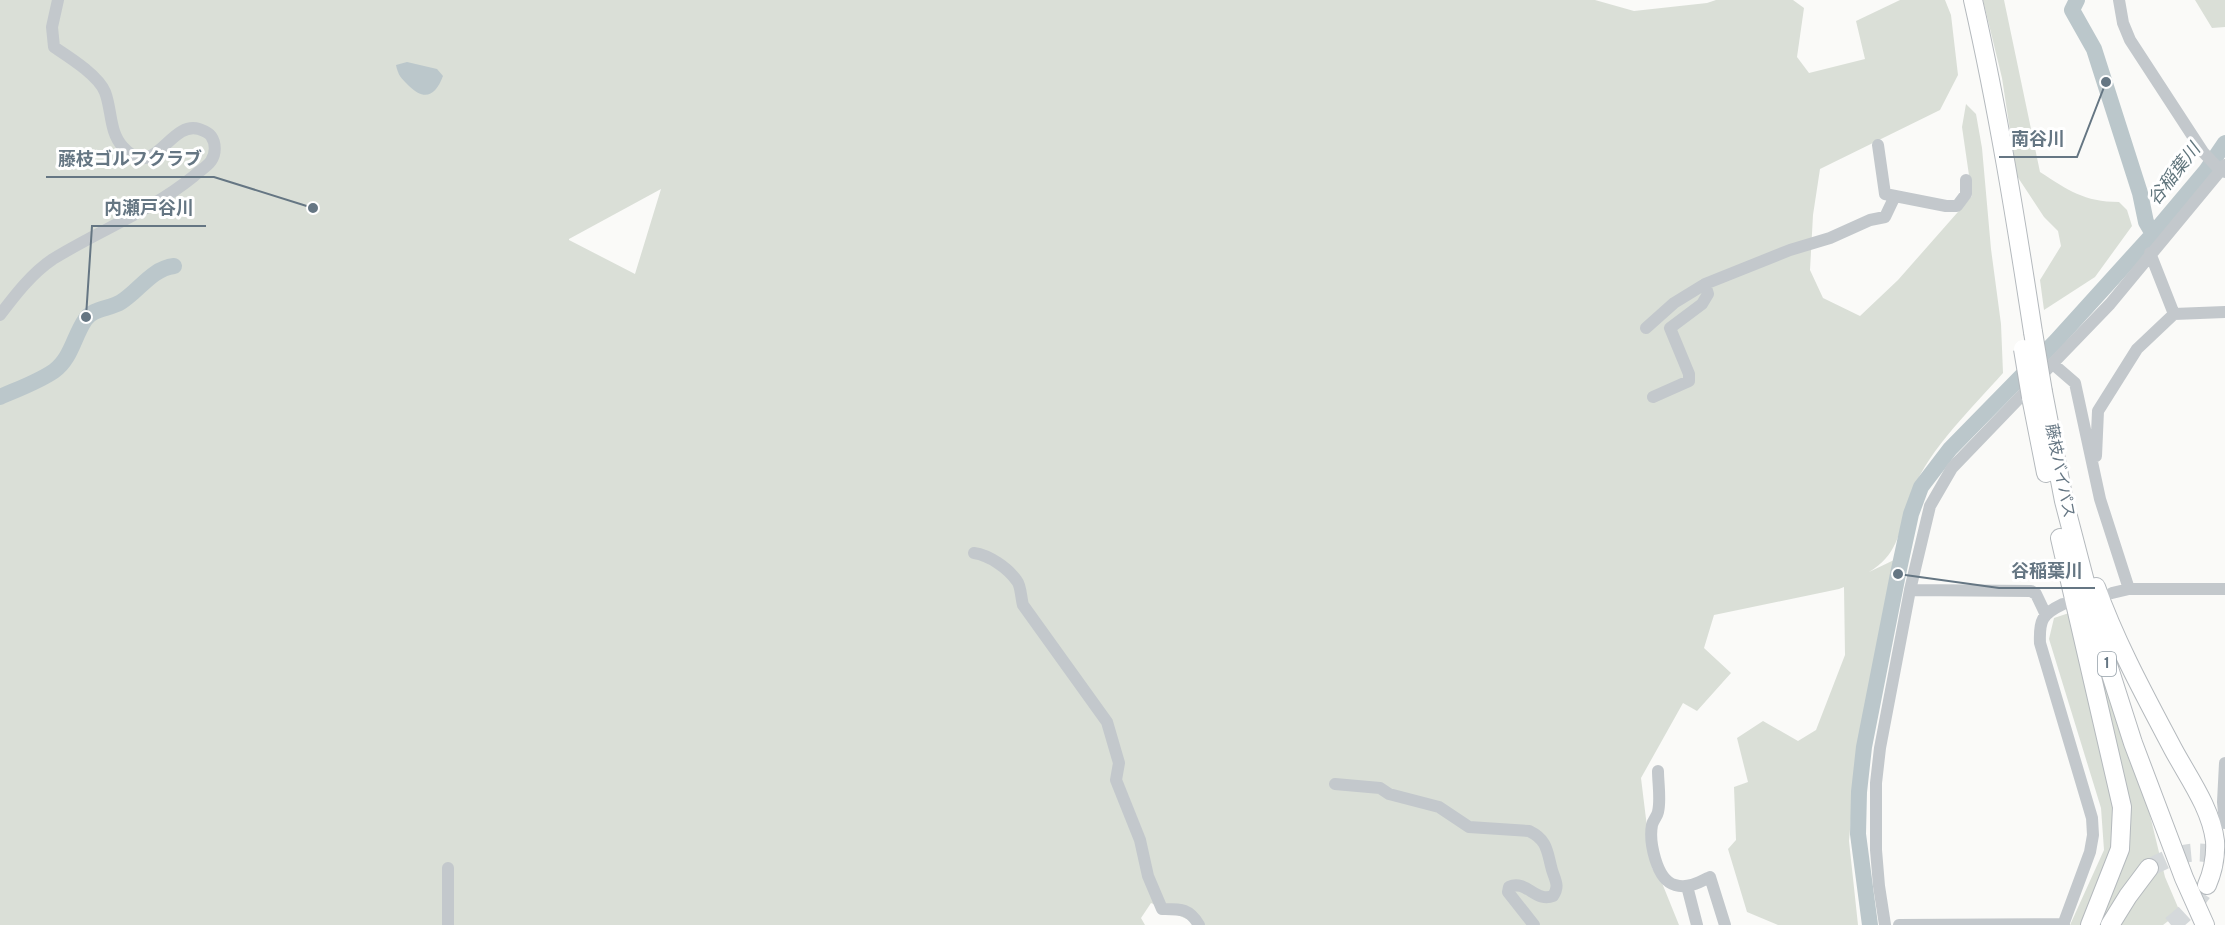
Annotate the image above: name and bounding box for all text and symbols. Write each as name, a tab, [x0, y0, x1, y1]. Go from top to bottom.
callout: 南谷川	[1999, 121, 2077, 157]
text: 南谷川	[2011, 129, 2065, 152]
water label: 谷稲葉川	[2144, 138, 2207, 210]
callout: 藤枝ゴルフクラブ	[46, 141, 214, 177]
text: 藤枝ゴルフクラブ	[58, 149, 202, 172]
callout: 内瀬戸谷川	[92, 190, 206, 226]
text: 内瀬戸谷川	[104, 198, 194, 221]
street label: 藤枝バイパス	[2040, 422, 2078, 520]
callout: 谷稲葉川	[1999, 552, 2095, 588]
text: 谷稲葉川	[2011, 561, 2083, 584]
road number: 1	[2098, 652, 2116, 676]

